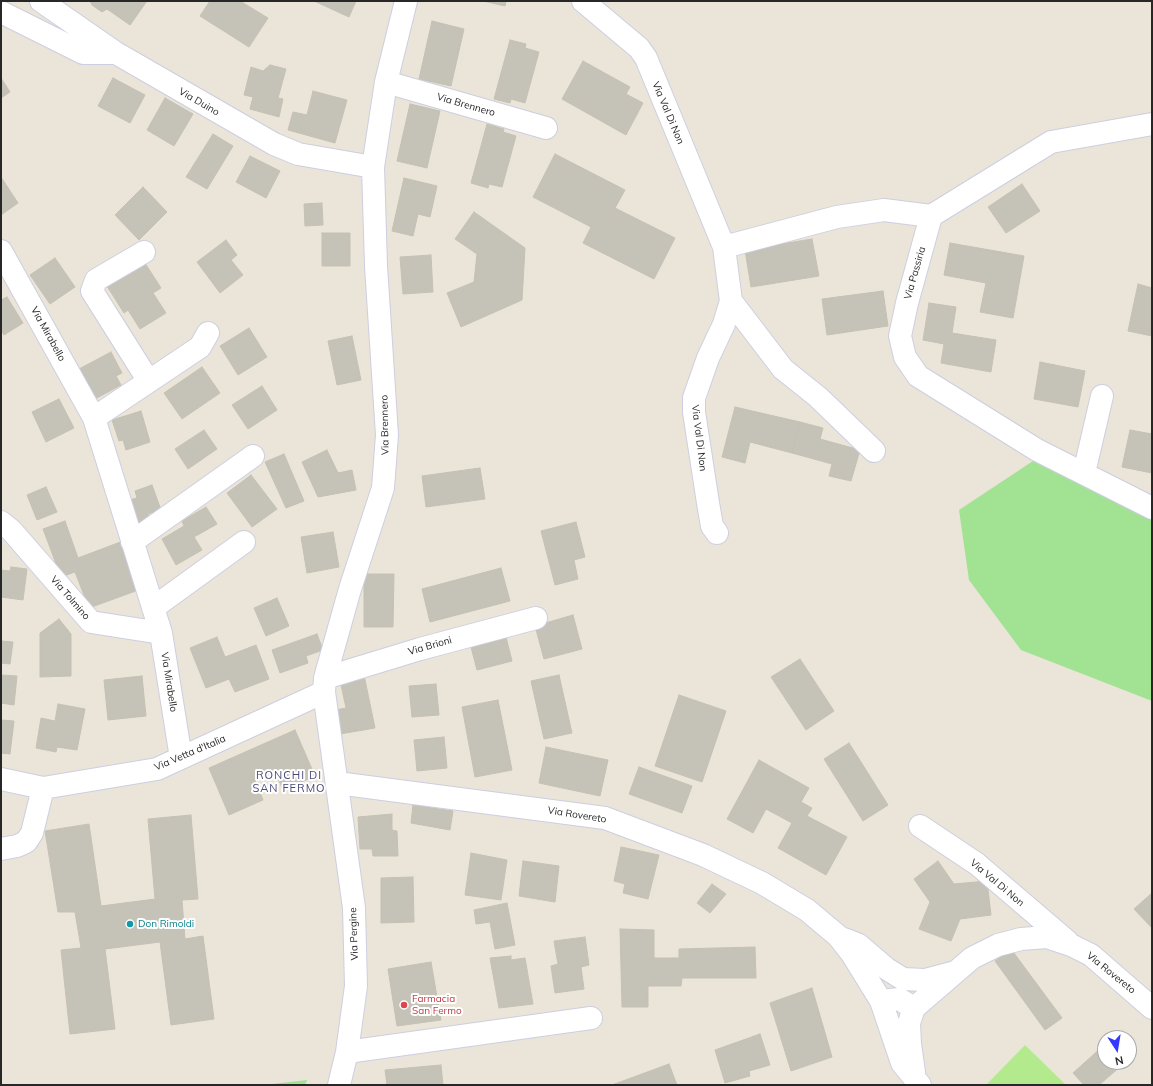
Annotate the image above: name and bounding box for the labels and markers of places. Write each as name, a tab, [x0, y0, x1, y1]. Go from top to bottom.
place label: Don Rimoldi	[138, 918, 194, 930]
marker: Don Rimoldi	[125, 919, 135, 929]
place label: Farmacia San Fermo	[412, 993, 462, 1016]
marker: Farmacia San Fermo	[399, 1000, 409, 1010]

